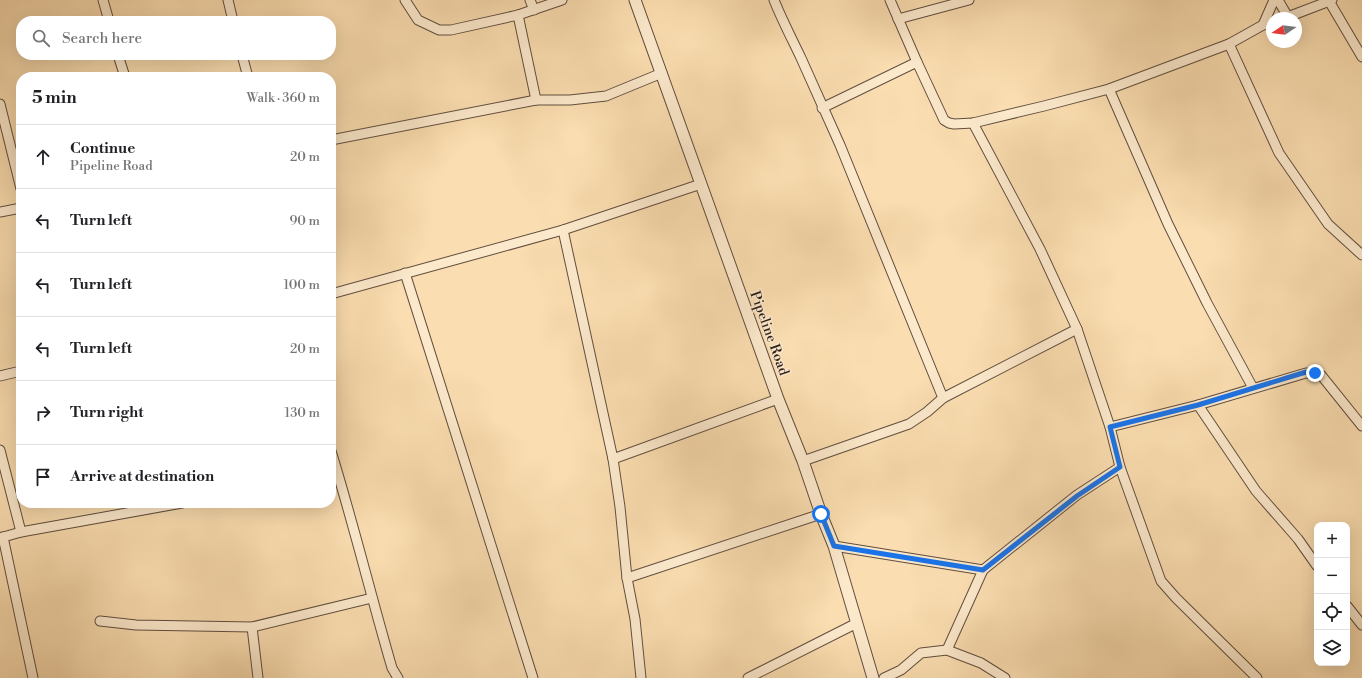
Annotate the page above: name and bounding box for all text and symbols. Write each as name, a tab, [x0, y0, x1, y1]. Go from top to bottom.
north arrow	[1266, 12, 1302, 48]
search box	[16, 16, 336, 60]
icon: search	[30, 27, 52, 49]
text: Search here	[62, 29, 142, 48]
text: 5 min	[32, 87, 77, 109]
text: Walk · 360 m	[247, 90, 320, 106]
text: Continue	[70, 139, 135, 158]
icon: ahead	[32, 146, 54, 168]
text: 20 m	[290, 149, 320, 165]
text: Pipeline Road	[70, 158, 153, 174]
icon: left	[32, 210, 54, 232]
text: Turn left	[70, 211, 132, 230]
text: 90 m	[289, 213, 320, 229]
icon: left	[32, 274, 54, 296]
text: Turn left	[70, 275, 132, 294]
text: 100 m	[284, 277, 320, 293]
street label: Pipeline Road	[745, 288, 793, 378]
icon: left	[32, 338, 54, 360]
text: Turn left	[70, 339, 132, 358]
text: 20 m	[290, 341, 320, 357]
route end	[1306, 364, 1324, 382]
icon: right	[32, 402, 54, 424]
text: Turn right	[70, 403, 144, 422]
text: 130 m	[285, 405, 320, 421]
icon: arrive	[32, 466, 54, 488]
text: Arrive at destination	[70, 467, 214, 486]
route start	[812, 505, 830, 523]
map controls	[1314, 522, 1350, 666]
button: +	[1314, 522, 1350, 558]
button: −	[1314, 558, 1350, 594]
button: locate	[1314, 594, 1350, 630]
button: layers	[1314, 630, 1350, 666]

